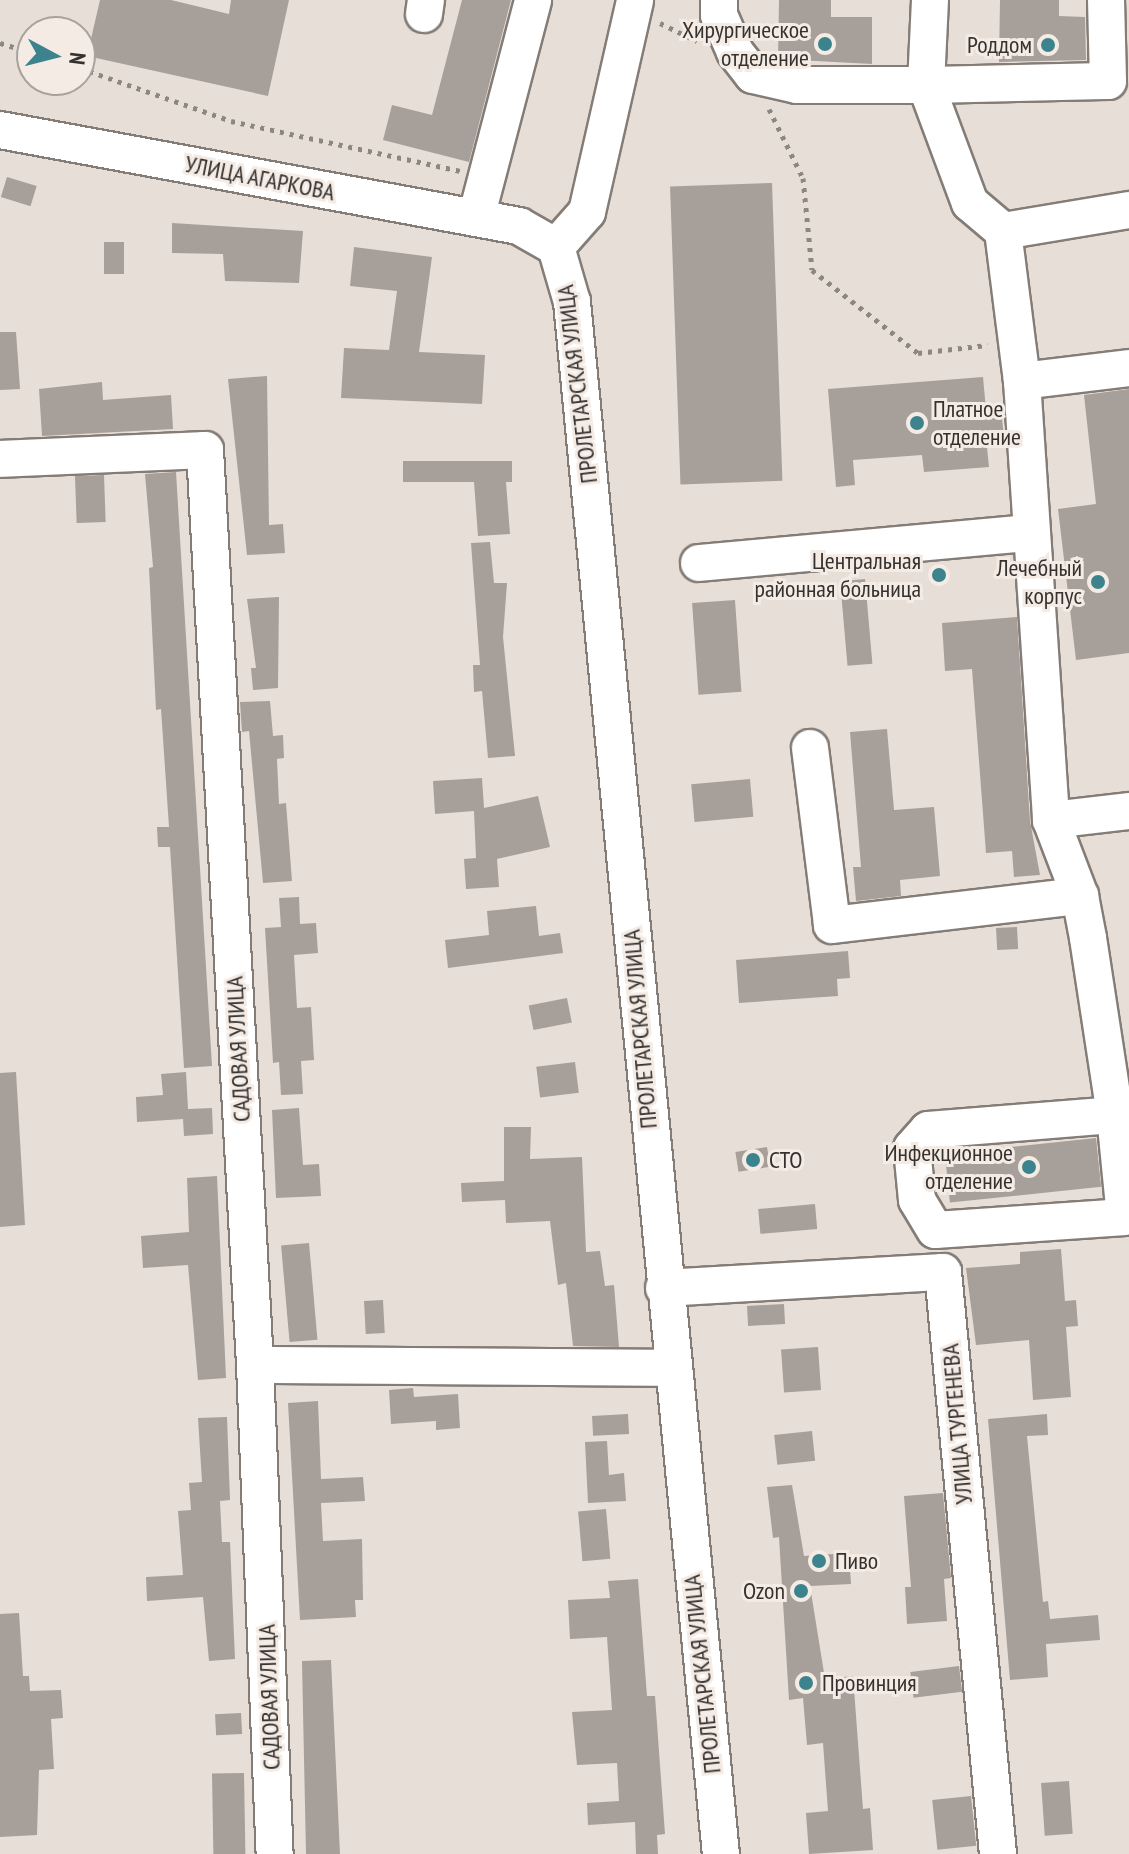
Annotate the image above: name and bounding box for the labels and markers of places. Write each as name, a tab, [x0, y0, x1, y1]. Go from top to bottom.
place label: Хирургическое отделение	[682, 16, 809, 72]
place label: Роддом	[967, 31, 1032, 59]
marker: Хирургическое отделение	[816, 35, 834, 53]
marker: Роддом	[1039, 36, 1057, 54]
place label: Платное отделение	[933, 395, 1021, 451]
marker: Платное отделение	[908, 414, 926, 432]
place label: Центральная районная больница	[755, 547, 921, 603]
place label: Лечебный корпус	[996, 554, 1082, 610]
marker: Центральная районная больница	[928, 564, 950, 586]
marker: Лечебный корпус	[1089, 573, 1107, 591]
place label: Инфекционное отделение	[885, 1139, 1013, 1195]
place label: СТО	[769, 1146, 802, 1174]
marker: СТО	[744, 1151, 762, 1169]
marker: Инфекционное отделение	[1020, 1158, 1038, 1176]
place label: Пиво	[835, 1547, 878, 1575]
marker: Пиво	[810, 1552, 828, 1570]
place label: Ozon	[743, 1577, 785, 1605]
marker: Ozon	[792, 1582, 810, 1600]
place label: Провинция	[822, 1669, 916, 1697]
marker: Провинция	[797, 1674, 815, 1692]

